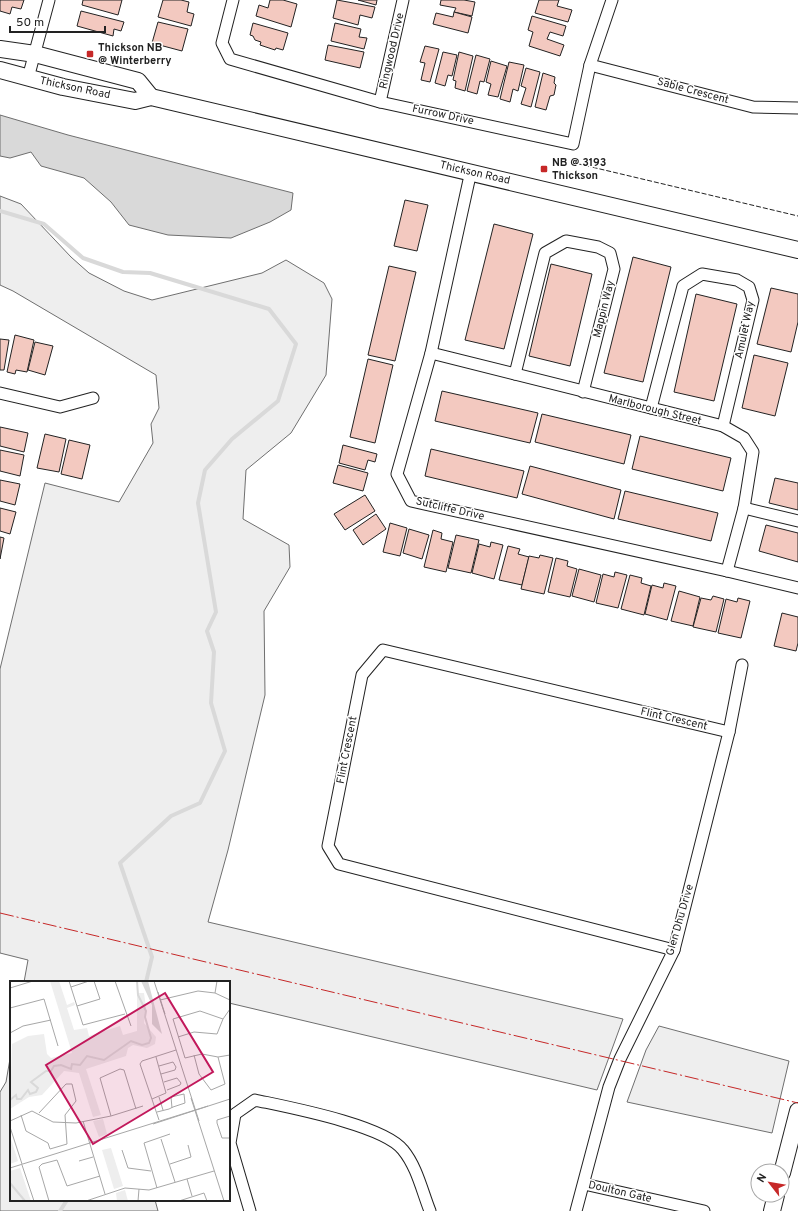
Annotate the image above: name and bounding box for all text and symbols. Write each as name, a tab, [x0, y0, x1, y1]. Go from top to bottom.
scale bar	[10, 8, 105, 34]
street label: Ringwood Drive	[376, 11, 408, 91]
text: 50 m	[16, 15, 44, 31]
place label: Thickson NB @ Winterberry	[98, 41, 172, 68]
marker: Thickson NB @ Winterberry	[85, 49, 95, 59]
street label: Thickson Road	[38, 74, 112, 102]
street label: Sable Crescent	[656, 75, 730, 107]
street label: Furrow Drive	[411, 102, 475, 128]
place label: NB @ 3193 Thickson	[552, 156, 606, 183]
street label: Thickson Road	[438, 158, 512, 188]
marker: NB @ 3193 Thickson	[539, 164, 549, 174]
street label: Mappin Way	[590, 279, 618, 339]
street label: Amulet Way	[732, 300, 758, 360]
street label: Marlborough Street	[607, 392, 703, 428]
street label: Sutcliffe Drive	[414, 494, 486, 524]
street label: Flint Crescent	[639, 704, 709, 734]
street label: Flint Crescent	[334, 715, 360, 785]
street label: Glen Dhu Drive	[663, 883, 697, 957]
inset map	[10, 981, 230, 1201]
north arrow	[750, 1163, 790, 1203]
text: N	[754, 1171, 770, 1185]
street label: Doulton Gate	[587, 1178, 653, 1206]

